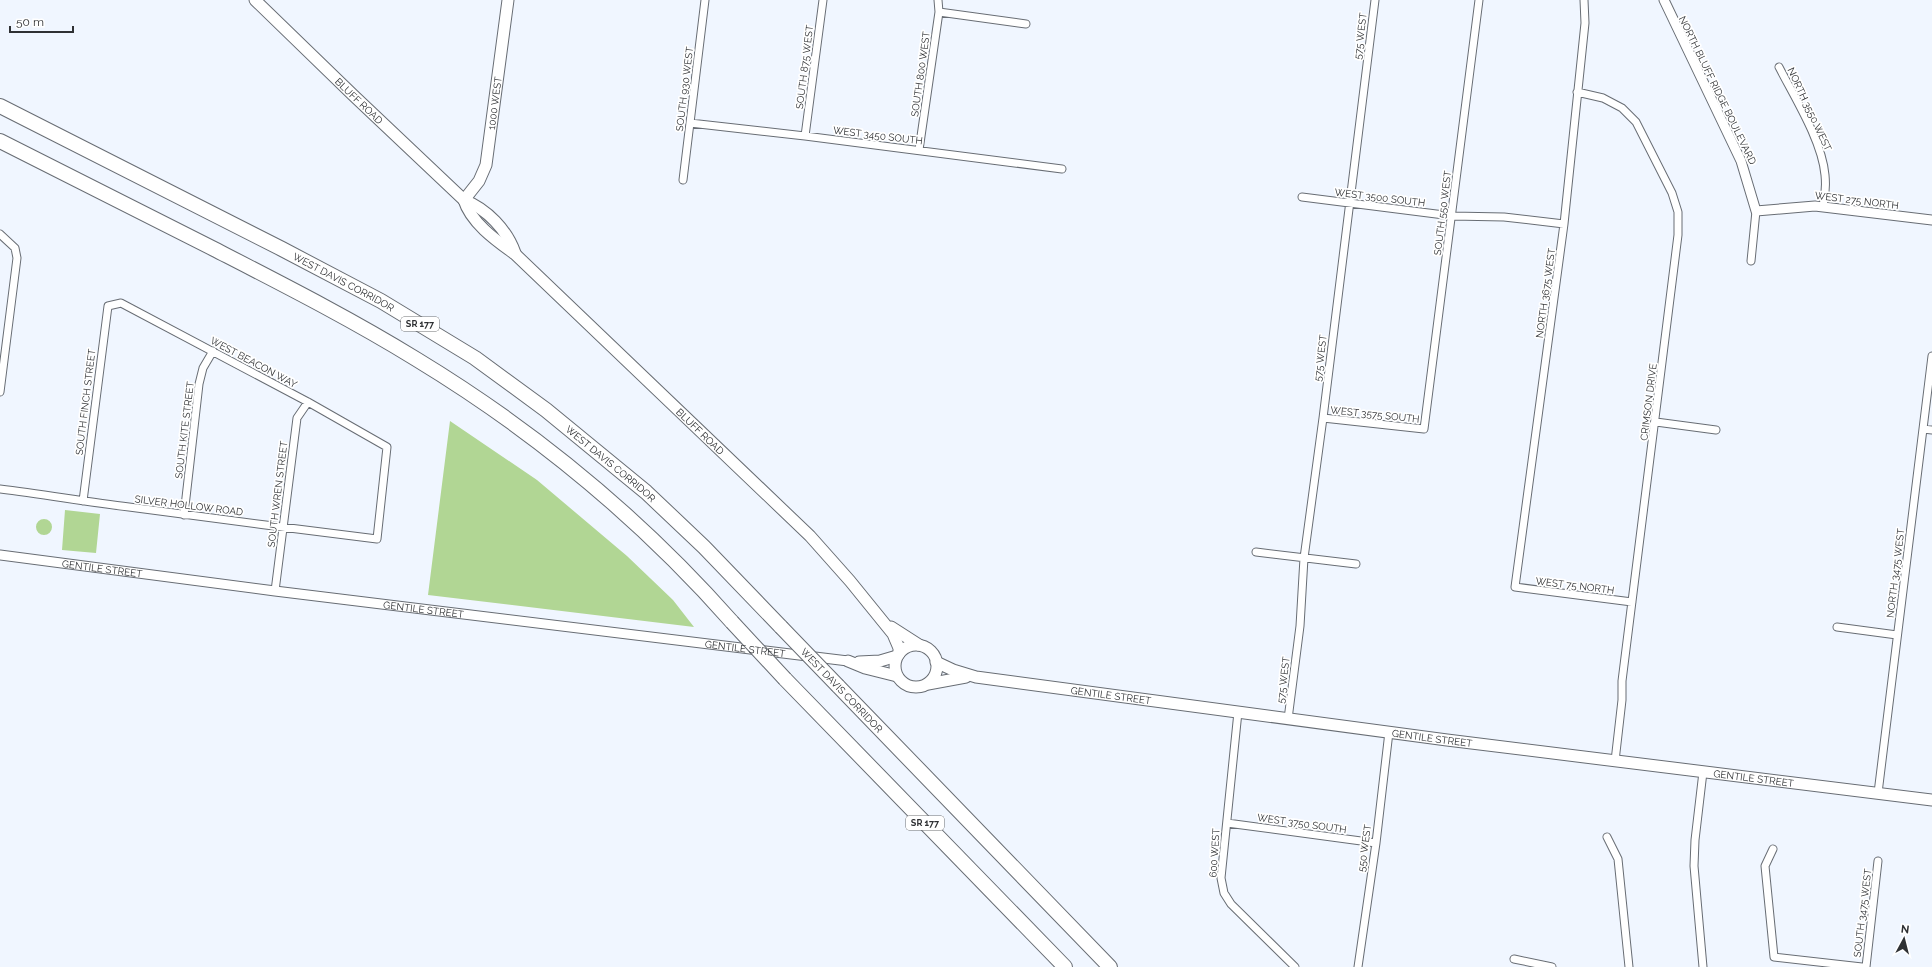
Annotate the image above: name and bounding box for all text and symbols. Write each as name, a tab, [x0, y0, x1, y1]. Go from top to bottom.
scale bar	[10, 8, 73, 34]
street label: 575 WEST	[1352, 12, 1369, 60]
street label: NORTH BLUFF RIDGE BOULEVARD	[1677, 14, 1758, 166]
text: 50 m	[16, 15, 44, 29]
street label: SOUTH 875 WEST	[794, 24, 815, 110]
street label: SOUTH 800 WEST	[909, 31, 932, 118]
street label: SOUTH 930 WEST	[674, 46, 695, 132]
street label: NORTH 3550 WEST	[1785, 66, 1834, 153]
street label: BLUFF ROAD	[333, 76, 385, 126]
street label: 1000 WEST	[486, 76, 504, 131]
street label: WEST 3450 SOUTH	[832, 125, 923, 146]
street label: SOUTH 550 WEST	[1432, 170, 1453, 256]
street label: WEST 3500 SOUTH	[1334, 186, 1426, 209]
street label: WEST 275 NORTH	[1814, 190, 1900, 211]
street label: NORTH 3675 WEST	[1534, 247, 1557, 339]
street label: WEST DAVIS CORRIDOR	[291, 251, 396, 314]
road number: SR 177	[401, 317, 439, 331]
street label: 575 WEST	[1312, 334, 1329, 382]
street label: WEST BEACON WAY	[208, 335, 299, 390]
street label: SOUTH FINCH STREET	[74, 348, 97, 456]
street label: CRIMSON DRIVE	[1638, 363, 1659, 441]
street label: SOUTH KITE STREET	[173, 381, 196, 479]
street label: WEST 3575 SOUTH	[1330, 404, 1420, 425]
street label: BLUFF ROAD	[674, 406, 726, 457]
street label: WEST DAVIS CORRIDOR	[563, 424, 658, 504]
street label: SOUTH WREN STREET	[266, 440, 289, 548]
street label: SILVER HOLLOW ROAD	[134, 493, 244, 518]
street label: NORTH 3475 WEST	[1885, 528, 1906, 618]
street label: GENTILE STREET	[61, 558, 143, 580]
street label: WEST 75 NORTH	[1535, 575, 1615, 596]
street label: GENTILE STREET	[383, 599, 464, 620]
street label: GENTILE STREET	[704, 639, 786, 659]
street label: WEST DAVIS CORRIDOR	[798, 646, 885, 735]
street label: 575 WEST	[1275, 656, 1292, 704]
street label: GENTILE STREET	[1070, 685, 1152, 706]
street label: GENTILE STREET	[1391, 728, 1473, 749]
street label: GENTILE STREET	[1713, 768, 1794, 789]
street label: WEST 3750 SOUTH	[1257, 812, 1347, 835]
road number: SR 177	[906, 816, 944, 830]
street label: 550 WEST	[1356, 824, 1373, 873]
street label: 600 WEST	[1207, 828, 1222, 878]
street label: SOUTH 3475 WEST	[1852, 868, 1873, 958]
north arrow	[1884, 919, 1924, 959]
text: N	[1900, 923, 1910, 937]

